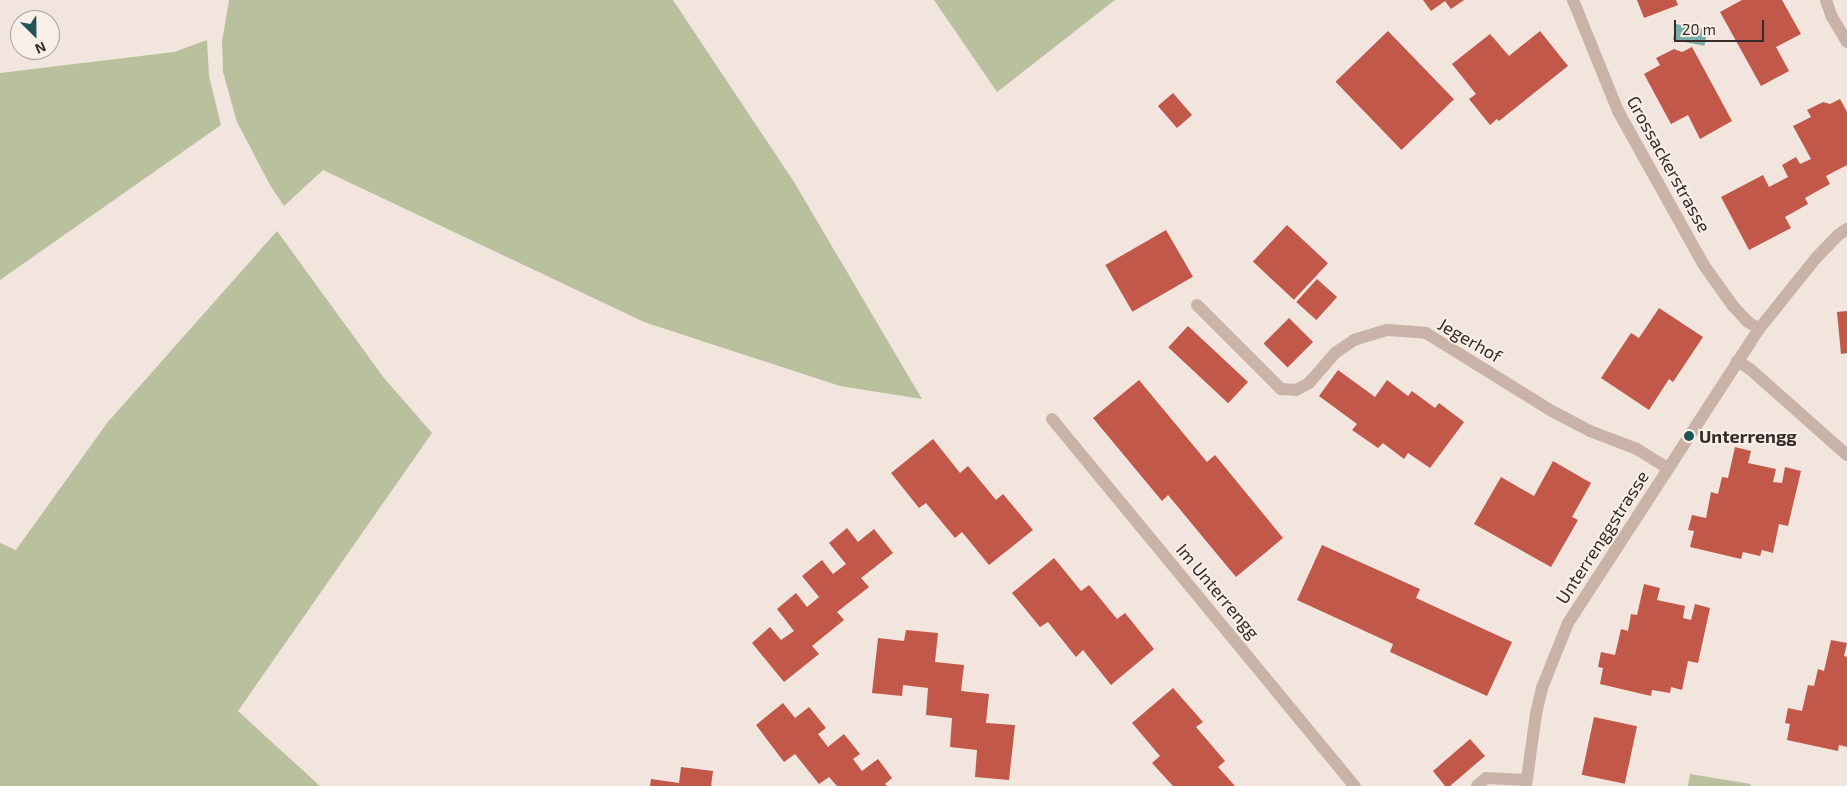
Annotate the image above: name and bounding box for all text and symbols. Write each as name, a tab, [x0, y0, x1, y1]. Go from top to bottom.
north arrow	[10, 10, 60, 60]
scale bar	[1677, 10, 1767, 42]
text: 20 m	[1682, 20, 1716, 38]
text: N	[33, 39, 49, 58]
street label: Grossackerstrasse	[1623, 92, 1715, 236]
street label: Jegerhof	[1434, 313, 1506, 367]
place label: Unterrengg	[1699, 425, 1797, 447]
marker: Unterrengg	[1683, 430, 1695, 442]
street label: Unterrenggstrasse	[1551, 466, 1653, 608]
street label: Im Unterrengg	[1172, 539, 1264, 643]

